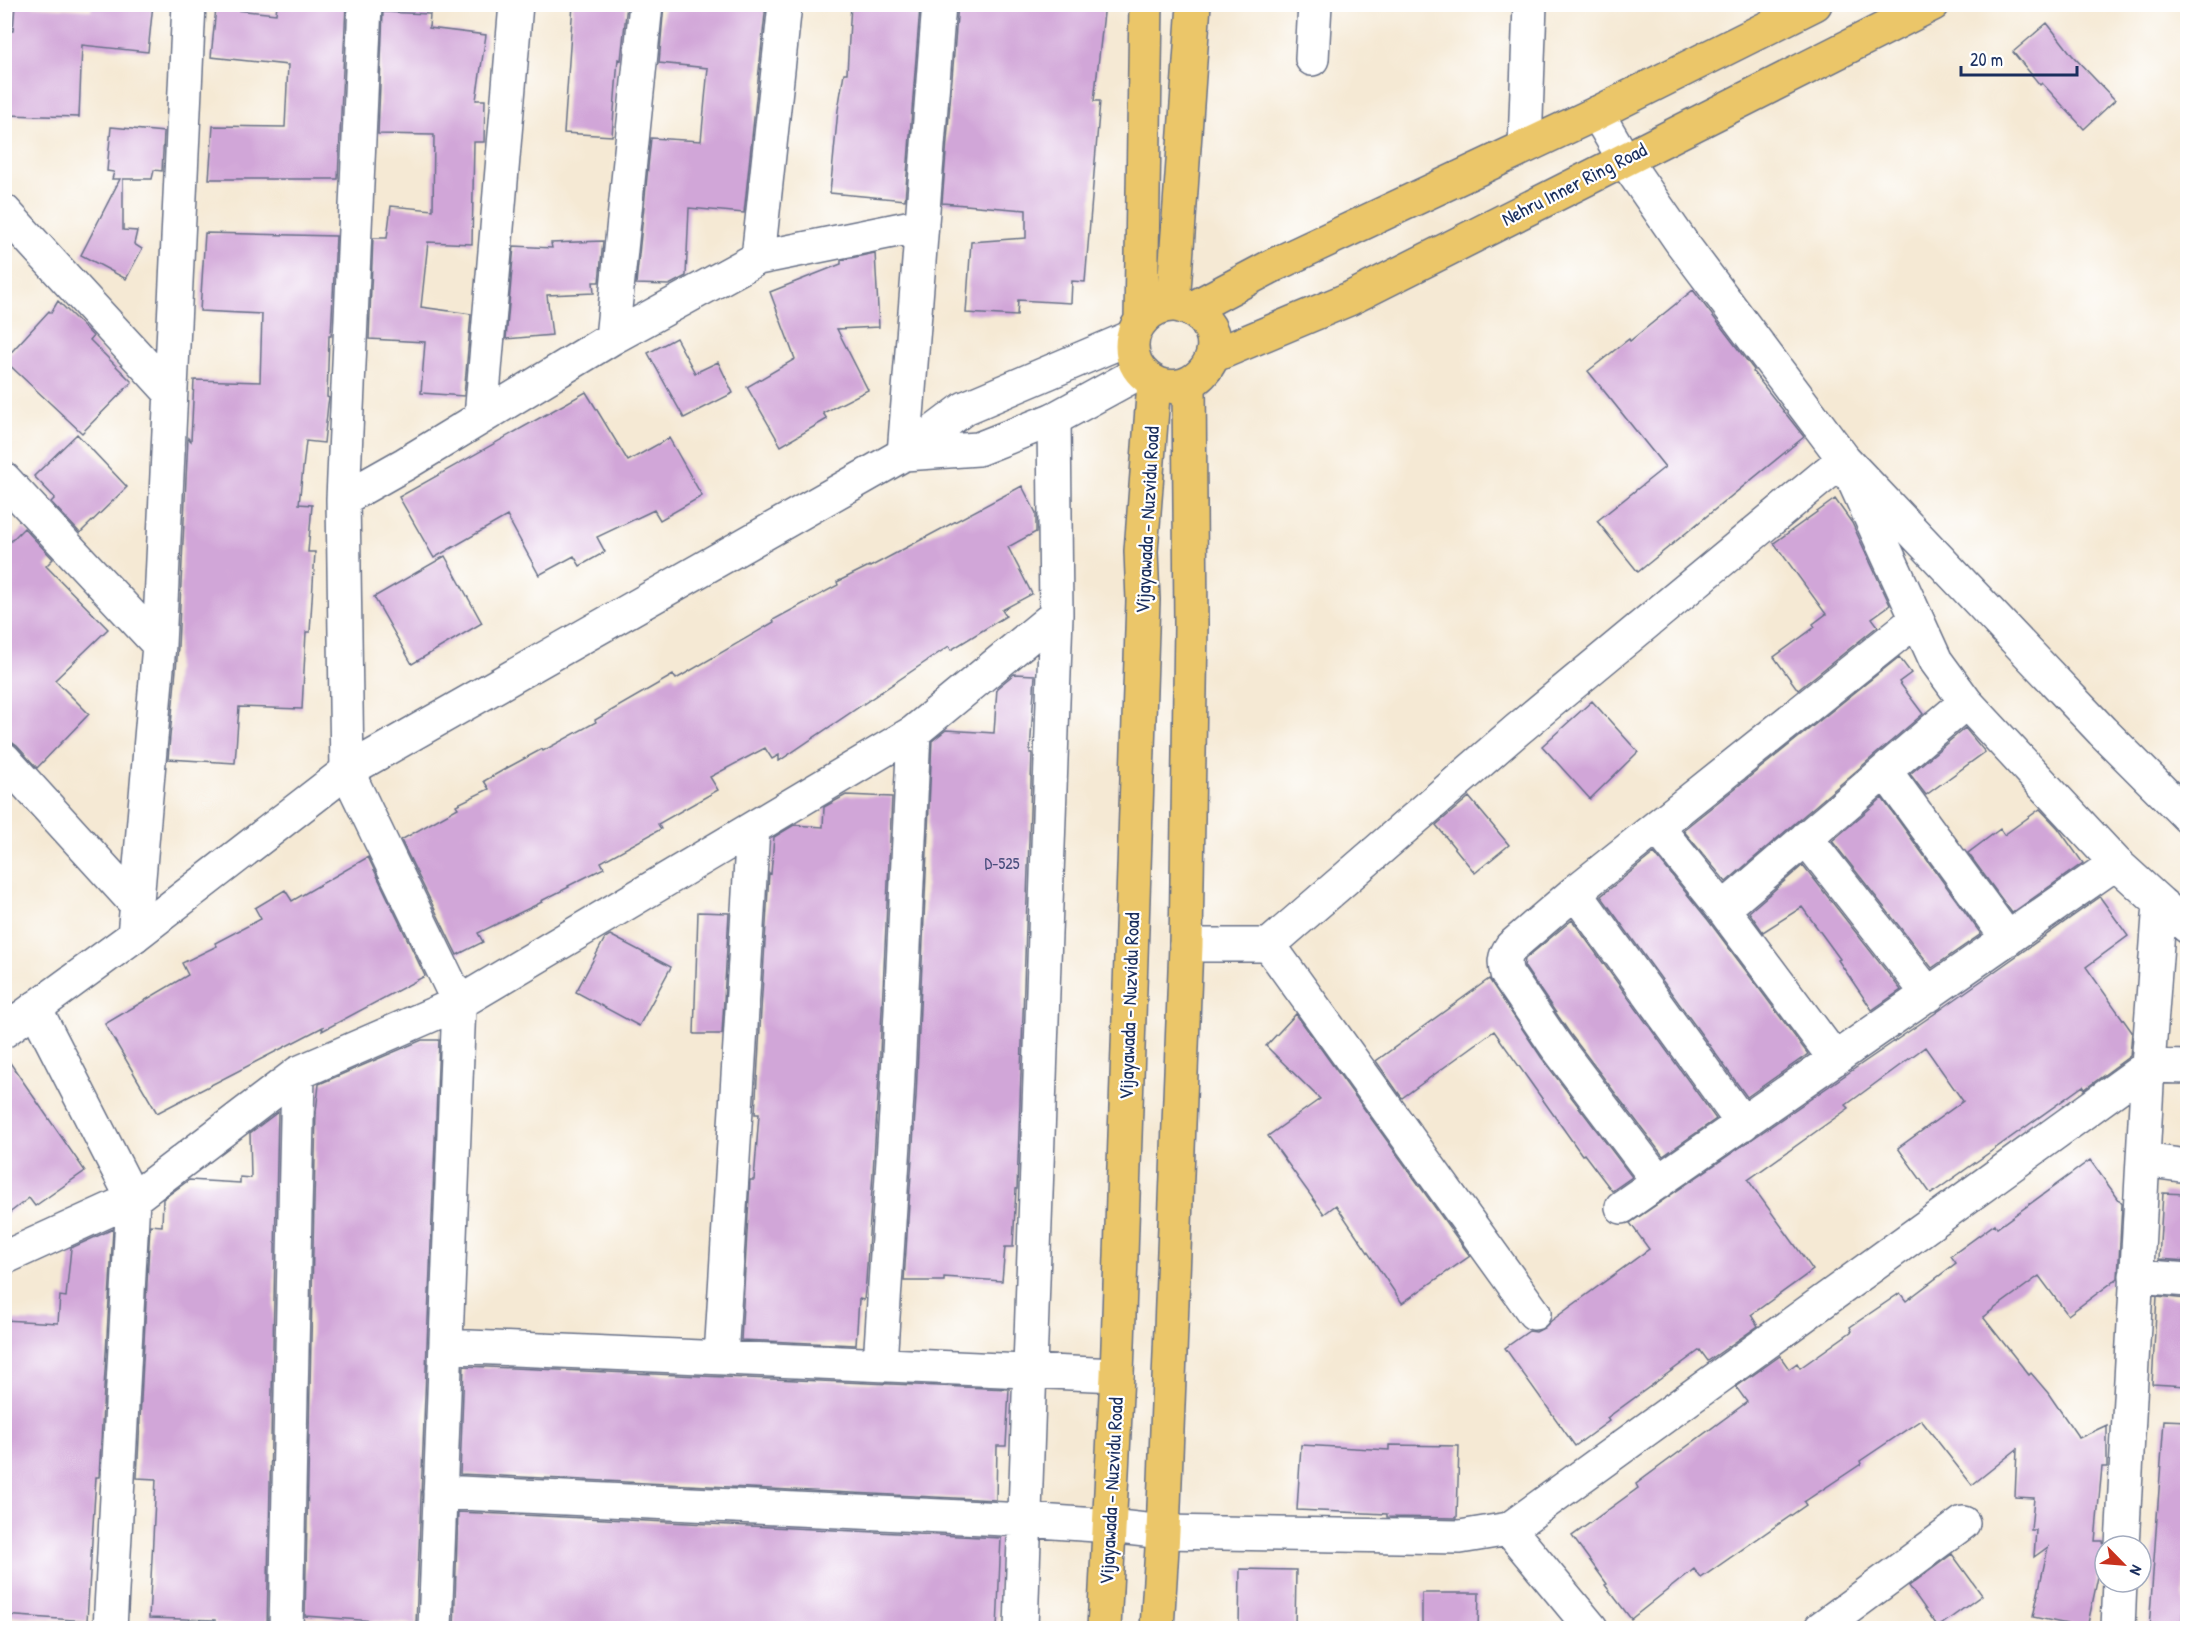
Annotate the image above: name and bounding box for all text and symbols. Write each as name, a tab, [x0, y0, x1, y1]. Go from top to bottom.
scale bar	[1961, 39, 2076, 77]
text: 20 m	[1970, 47, 2003, 72]
street label: Nehru Inner Ring Road	[1497, 135, 1651, 232]
street label: Vijayawada - Nuzvidu Road	[1128, 425, 1165, 614]
house number: D-525	[984, 852, 1020, 874]
street label: Vijayawada - Nuzvidu Road	[1112, 912, 1145, 1100]
street label: Vijayawada - Nuzvidu Road	[1092, 1396, 1129, 1585]
north arrow	[2093, 1534, 2153, 1594]
text: N	[2125, 1562, 2148, 1579]

